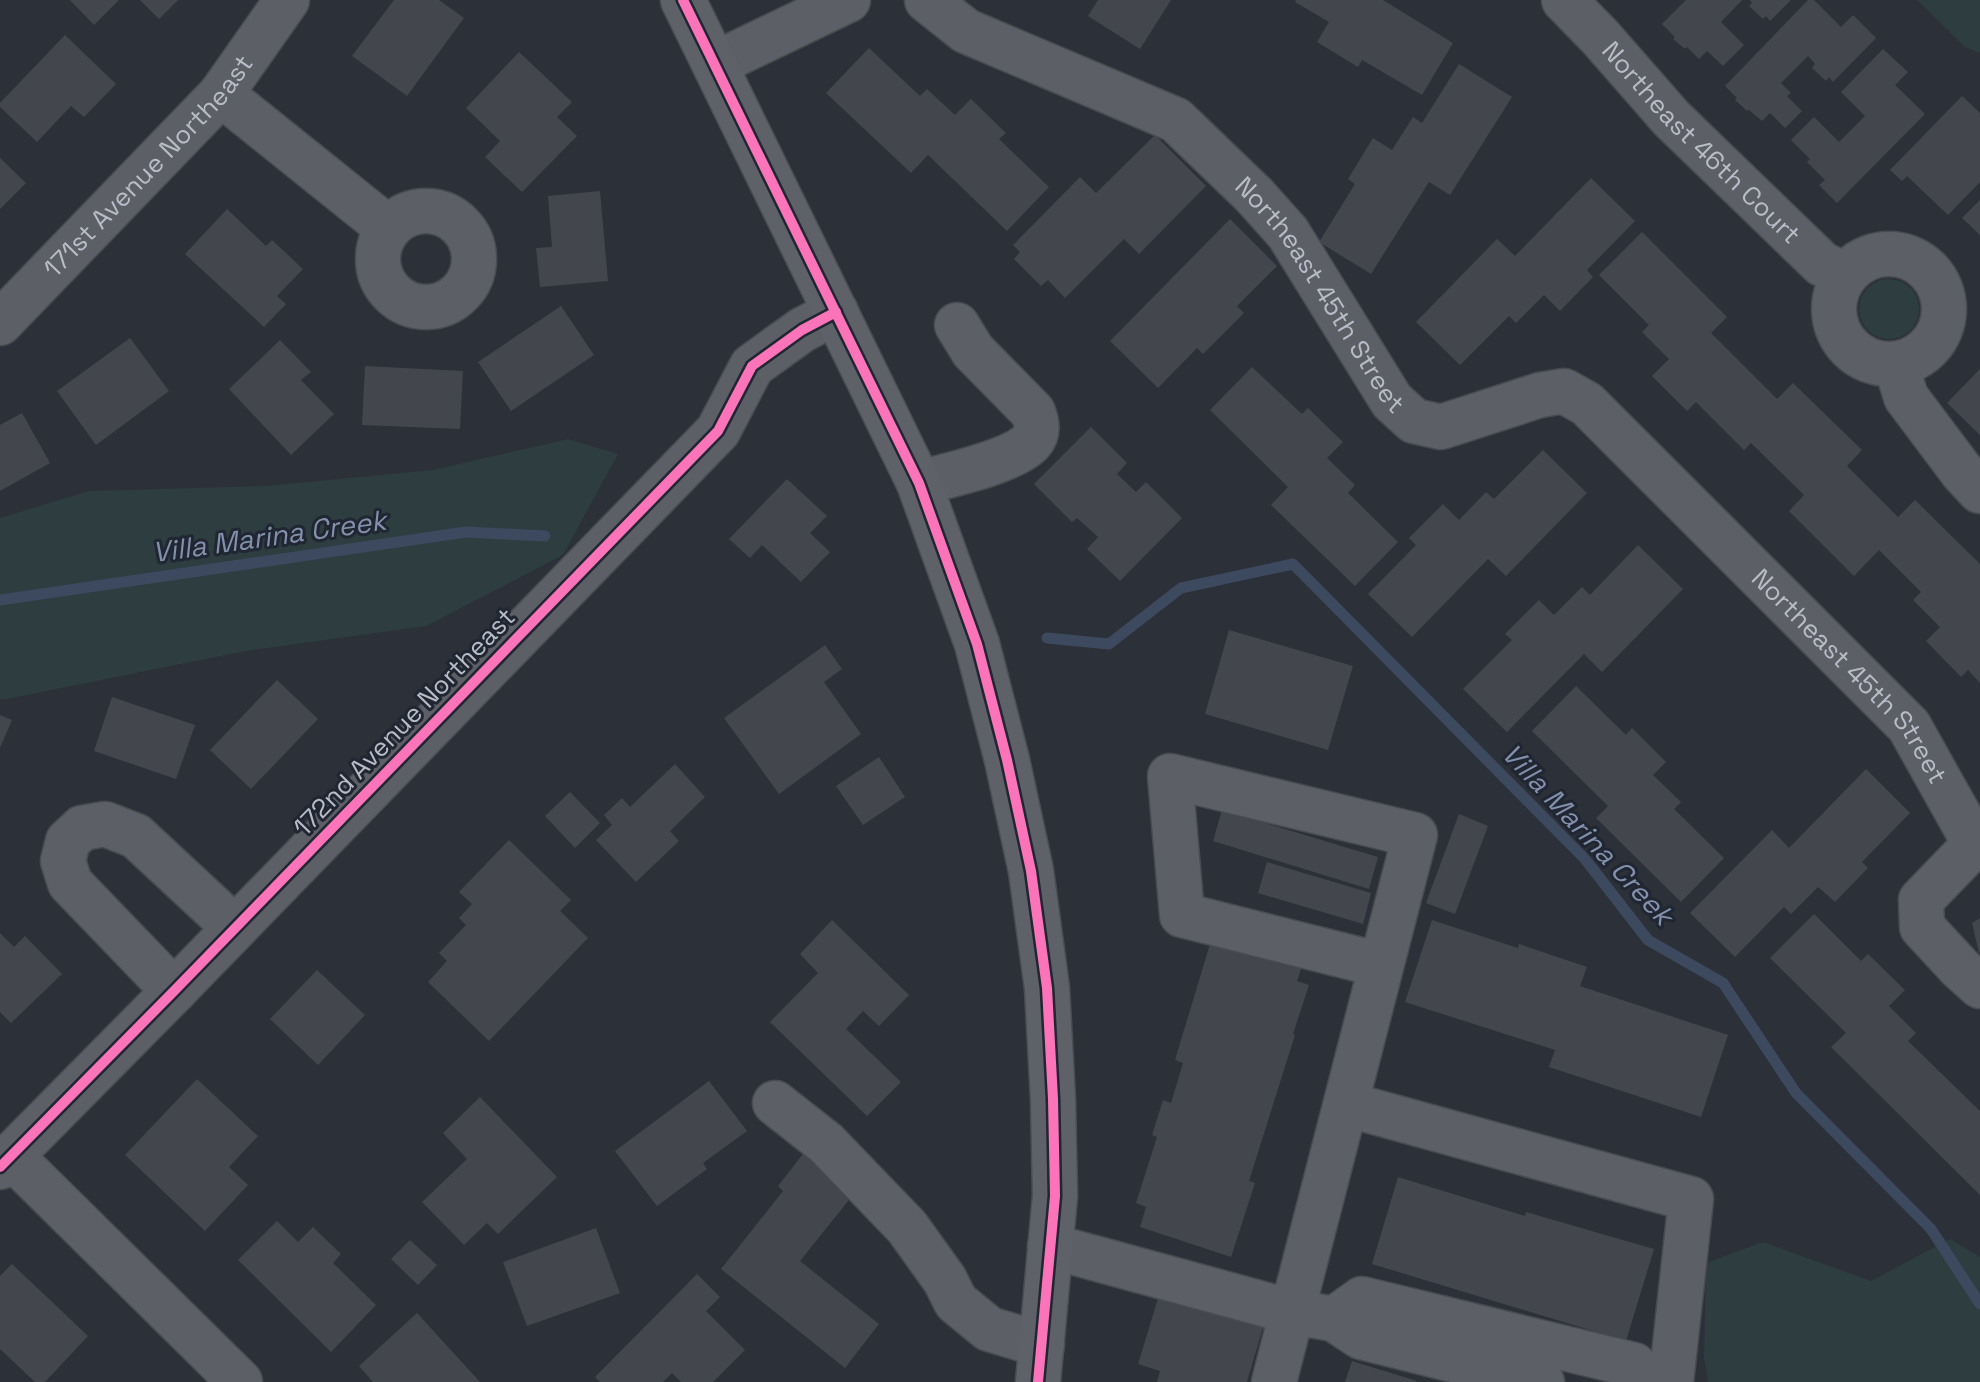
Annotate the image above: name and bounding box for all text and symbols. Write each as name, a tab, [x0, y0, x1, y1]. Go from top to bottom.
street label: Northeast 46th Court	[1595, 34, 1808, 251]
street label: 171st Avenue Northeast	[36, 48, 260, 285]
street label: Northeast 45th Street	[1228, 169, 1412, 421]
water label: Villa Marina Creek	[150, 501, 391, 570]
street label: Northeast 45th Street	[1744, 561, 1955, 790]
street label: 172nd Avenue Northeast	[286, 600, 522, 844]
water label: Villa Marina Creek	[1494, 736, 1684, 935]

